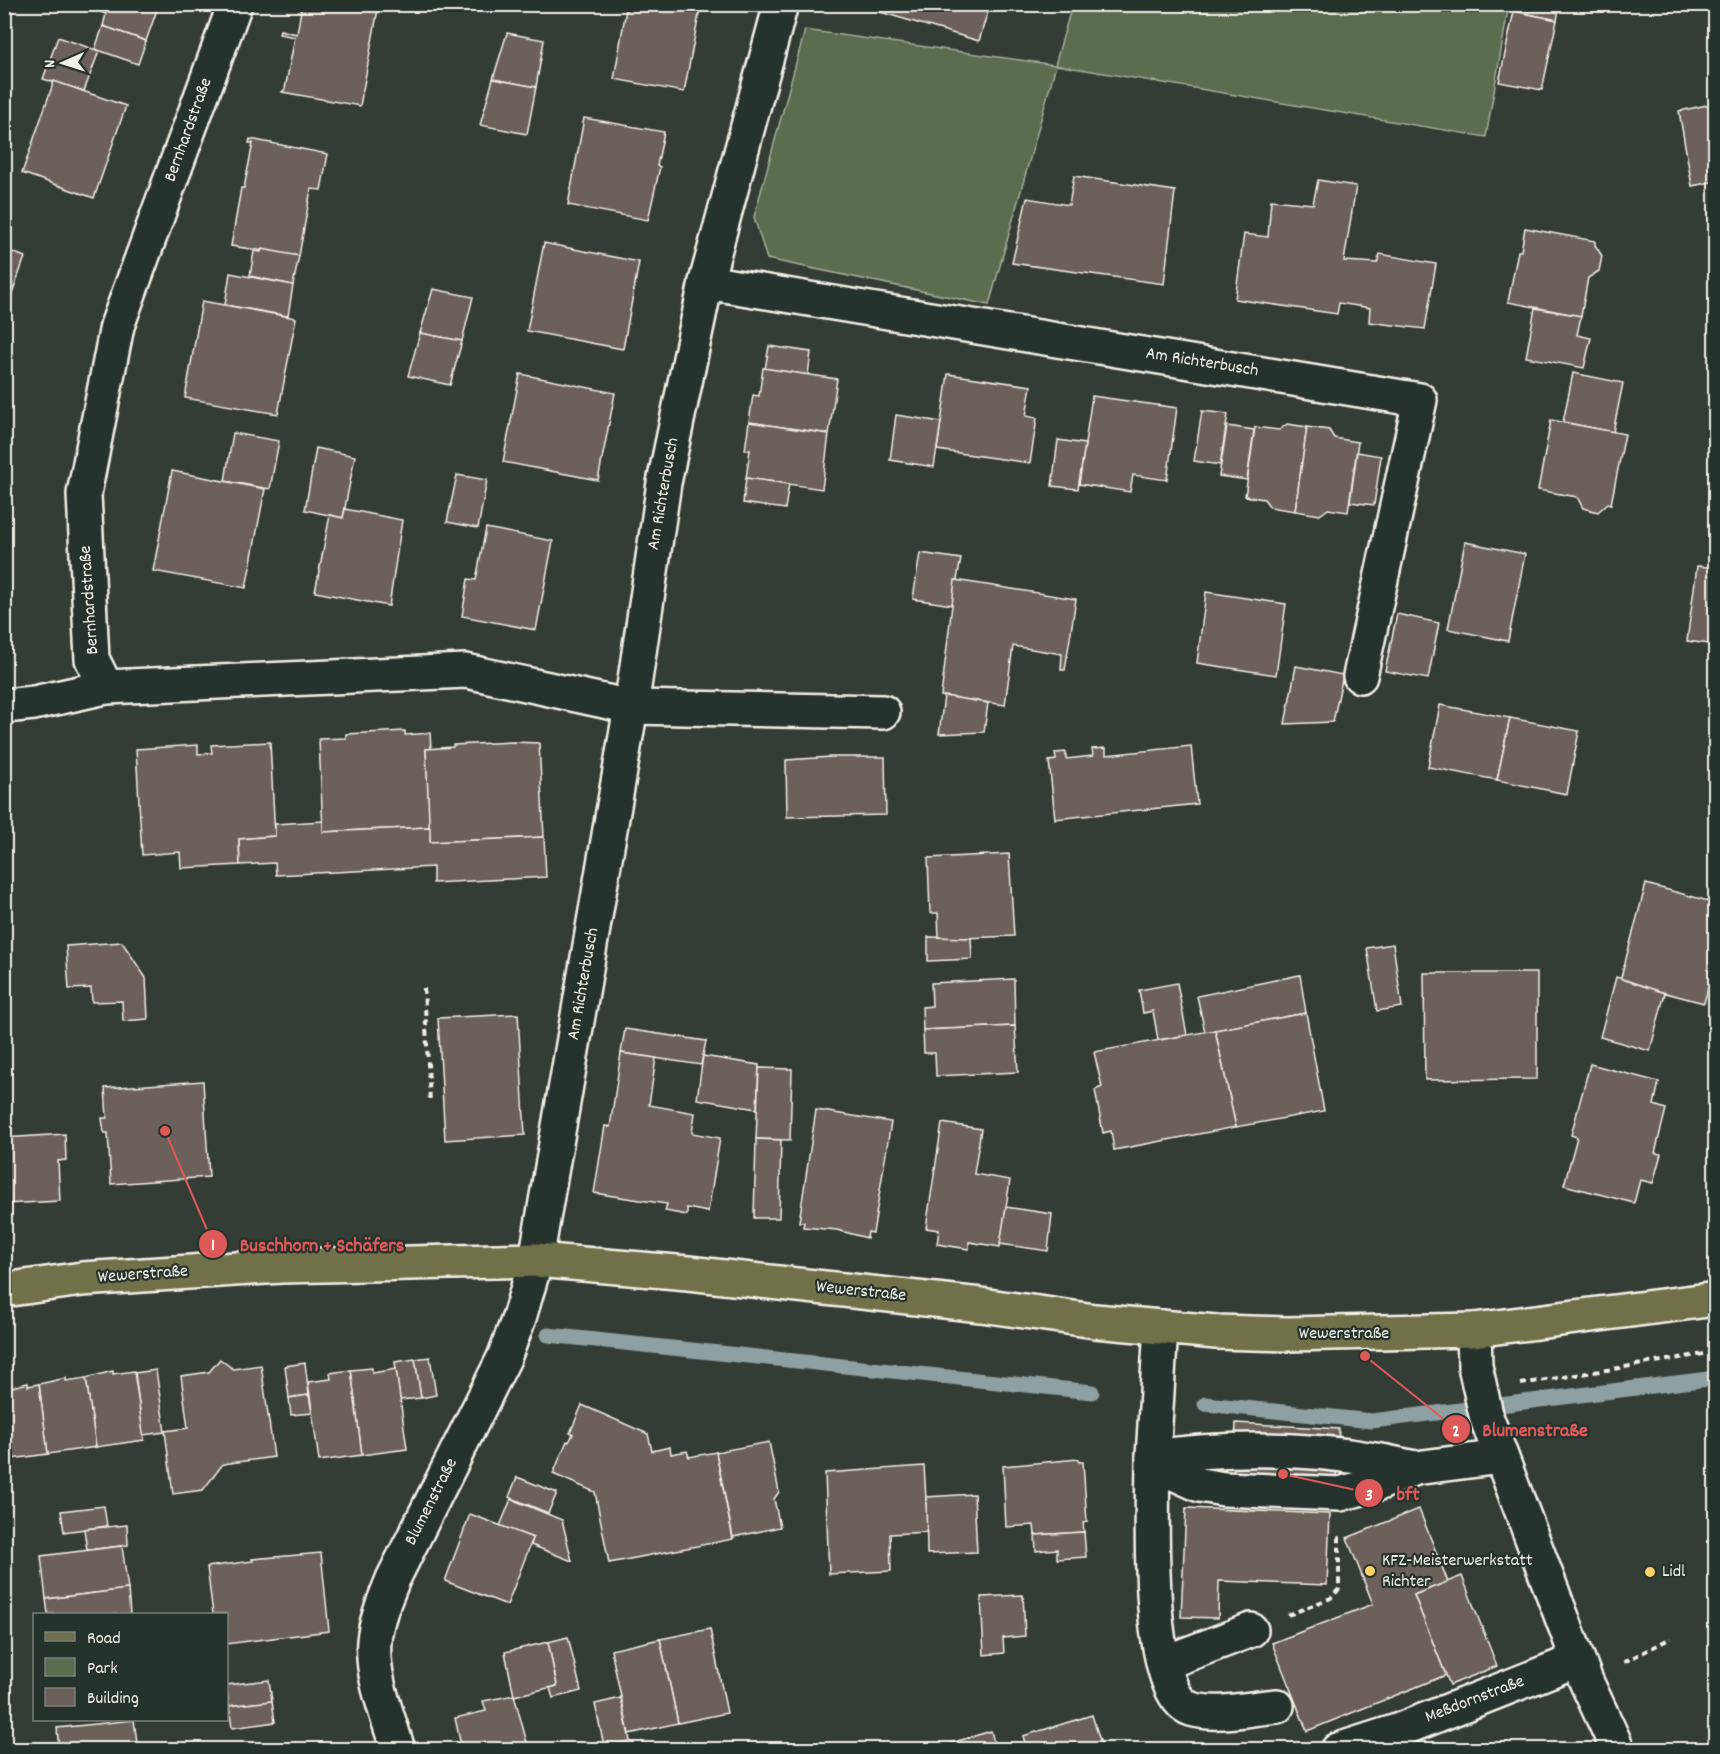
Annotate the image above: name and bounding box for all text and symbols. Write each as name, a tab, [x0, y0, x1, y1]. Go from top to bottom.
north arrow	[33, 33, 93, 93]
text: N	[39, 59, 62, 68]
street label: Bernhardstraße	[159, 74, 219, 186]
street label: Am Richterbusch	[1144, 342, 1260, 384]
street label: Am Richterbusch	[642, 436, 686, 552]
street label: Bernhardstraße	[74, 545, 106, 655]
street label: Am Richterbusch	[562, 926, 606, 1042]
callout: Buschhorn + Schäfers	[198, 1225, 416, 1263]
text: Buschhorn + Schäfers	[240, 1233, 404, 1261]
text: 1	[211, 1234, 215, 1259]
street label: Wewerstraße	[97, 1259, 189, 1291]
street label: Wewerstraße	[815, 1275, 907, 1309]
street label: Wewerstraße	[1299, 1322, 1389, 1347]
callout: Blumenstraße	[1441, 1410, 1600, 1448]
text: Blumenstraße	[1482, 1418, 1588, 1446]
text: 2	[1452, 1420, 1460, 1445]
street label: Blumenstraße	[399, 1454, 465, 1550]
callout: bft	[1354, 1474, 1431, 1512]
text: bft	[1396, 1482, 1420, 1510]
text: 3	[1365, 1484, 1373, 1509]
place label: KFZ-Meisterwerkstatt Richter	[1382, 1549, 1533, 1595]
place label: Lidl	[1662, 1560, 1686, 1585]
marker: KFZ-Meisterwerkstatt Richter	[1363, 1564, 1377, 1578]
marker: Lidl	[1643, 1565, 1657, 1579]
legend	[33, 1613, 228, 1721]
text: Road	[87, 1627, 121, 1652]
text: Park	[87, 1657, 118, 1682]
street label: Meßdornstraße	[1422, 1670, 1528, 1730]
text: Building	[87, 1687, 139, 1712]

